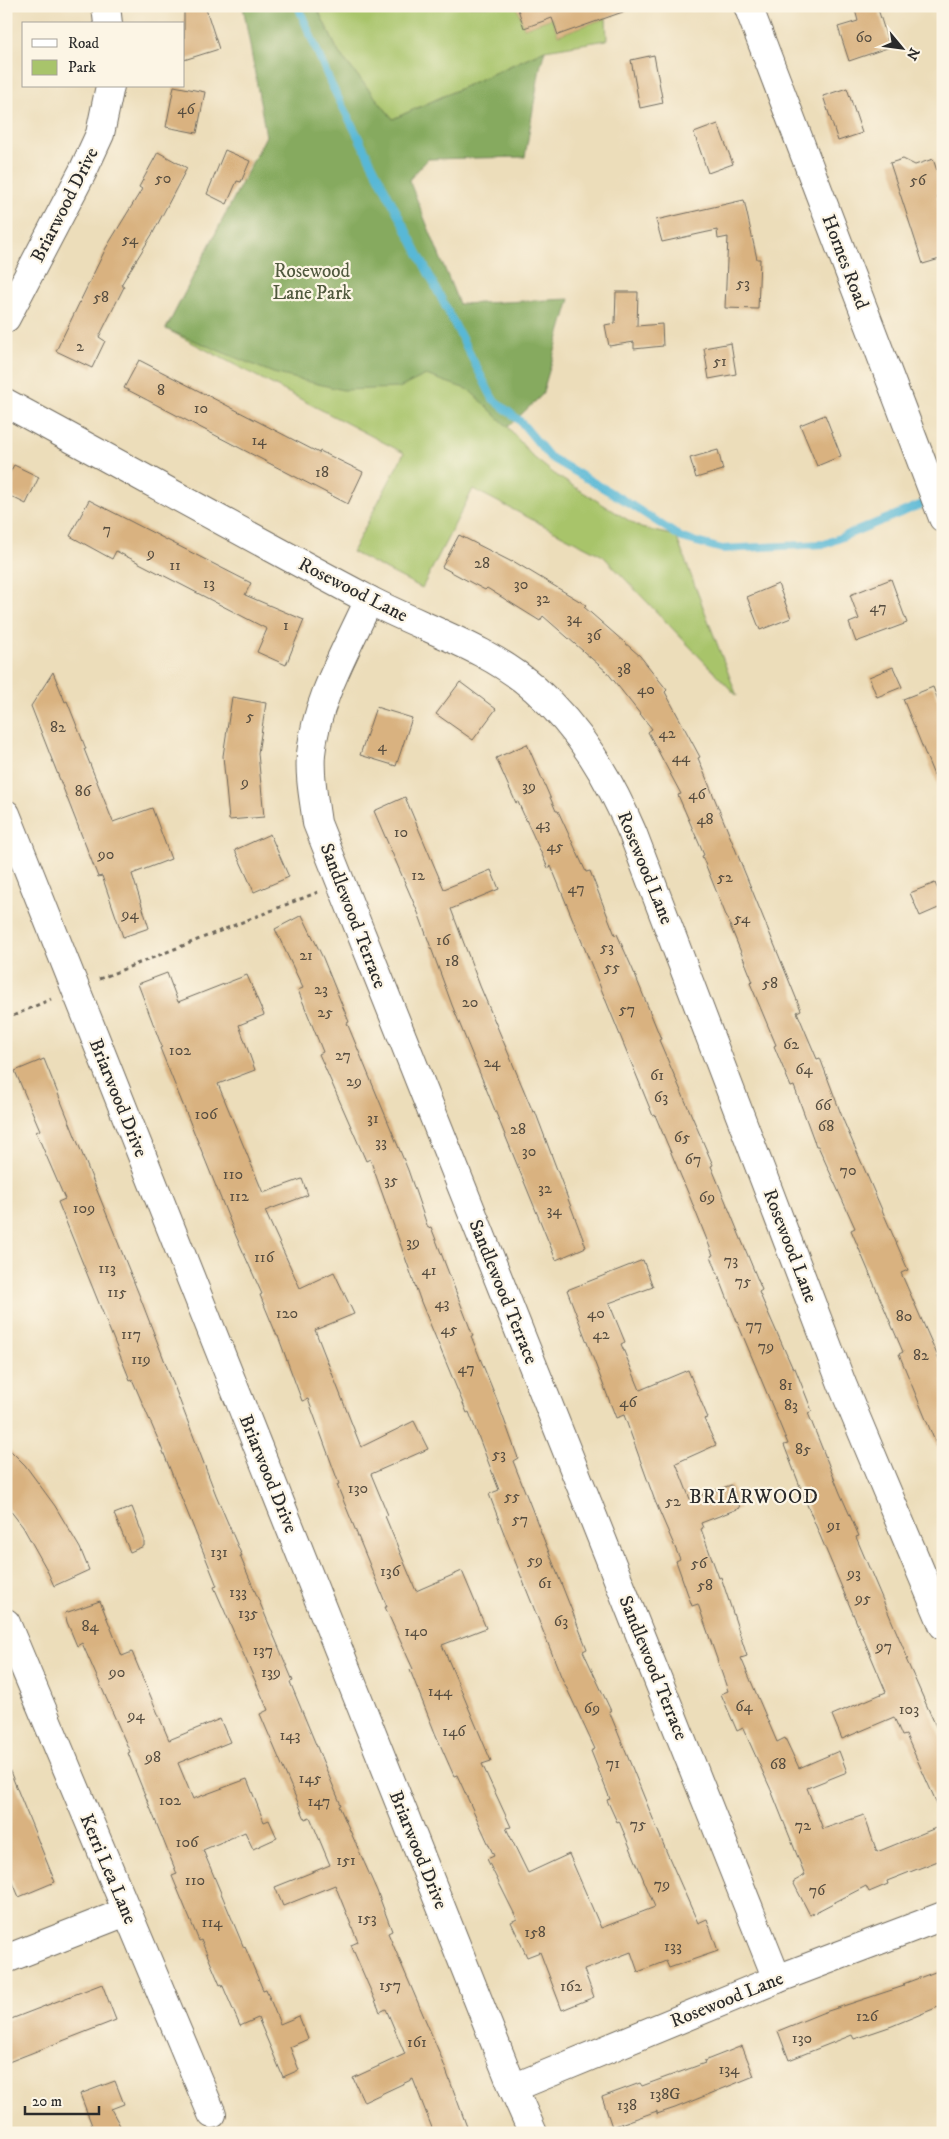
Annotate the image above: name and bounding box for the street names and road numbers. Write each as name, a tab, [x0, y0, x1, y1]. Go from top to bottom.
street label: Briarwood Drive	[26, 144, 104, 266]
street label: Hornes Road	[816, 211, 874, 313]
street label: Rosewood Lane	[294, 553, 412, 627]
street label: Rosewood Lane	[612, 808, 678, 928]
street label: Sandlewood Terrace	[315, 840, 391, 992]
street label: Briarwood Drive	[84, 1035, 152, 1161]
street label: Rosewood Lane	[758, 1186, 822, 1306]
street label: Sandlewood Terrace	[464, 1216, 542, 1368]
street label: Briarwood Drive	[234, 1411, 302, 1537]
street label: Sandlewood Terrace	[614, 1592, 692, 1744]
street label: Briarwood Drive	[384, 1787, 452, 1913]
street label: Kerri Lea Lane	[74, 1811, 142, 1928]
street label: Rosewood Lane	[667, 1967, 787, 2033]

